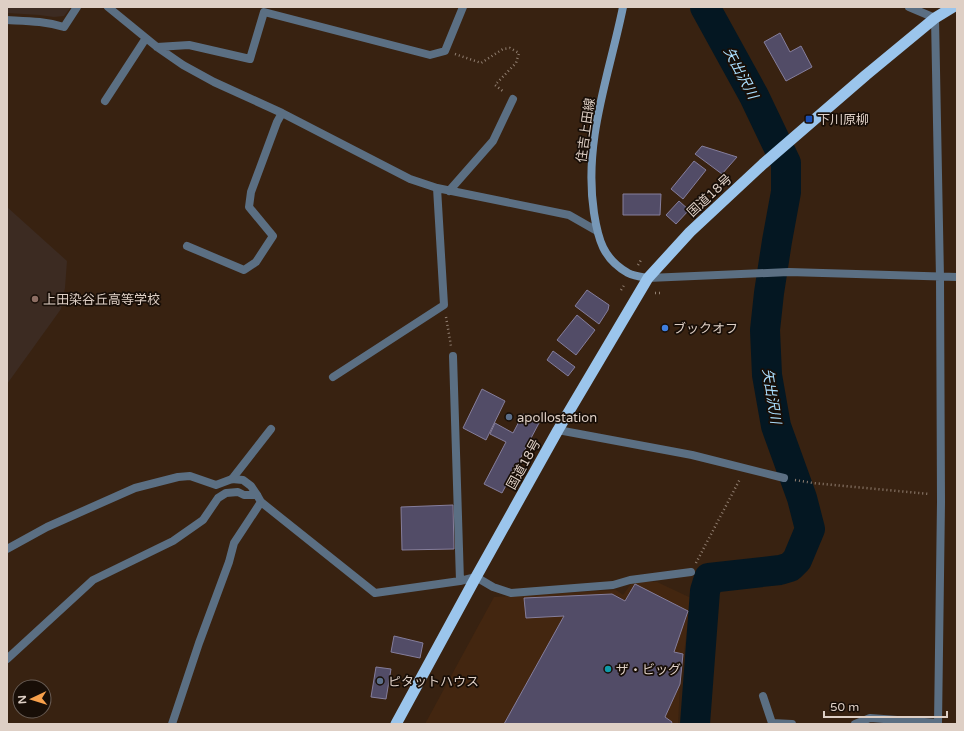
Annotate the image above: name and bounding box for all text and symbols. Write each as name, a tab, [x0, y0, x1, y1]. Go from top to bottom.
water label: 矢出沢川	[720, 45, 762, 104]
street label: 住吉上田線	[574, 97, 598, 163]
place label: 下川原柳	[817, 112, 869, 128]
marker: 下川原柳	[804, 114, 814, 124]
street label: 国道18号	[684, 171, 735, 220]
place label: 上田染谷丘高等学校	[43, 292, 160, 308]
marker: 上田染谷丘高等学校	[30, 294, 40, 304]
place label: ブックオフ	[673, 321, 738, 337]
marker: ブックオフ	[660, 323, 670, 333]
water label: 矢出沢川	[759, 367, 785, 427]
place label: apollostation	[517, 410, 597, 426]
marker: apollostation	[504, 412, 514, 422]
street label: 国道18号	[503, 436, 544, 493]
place label: ザ・ビッグ	[616, 662, 681, 678]
marker: ザ・ビッグ	[603, 664, 613, 674]
place label: ピタットハウス	[388, 674, 479, 690]
marker: ピタットハウス	[375, 676, 385, 686]
north arrow	[12, 679, 52, 719]
scale bar	[824, 693, 947, 719]
text: N	[16, 695, 29, 705]
text: 50 m	[830, 700, 859, 714]

